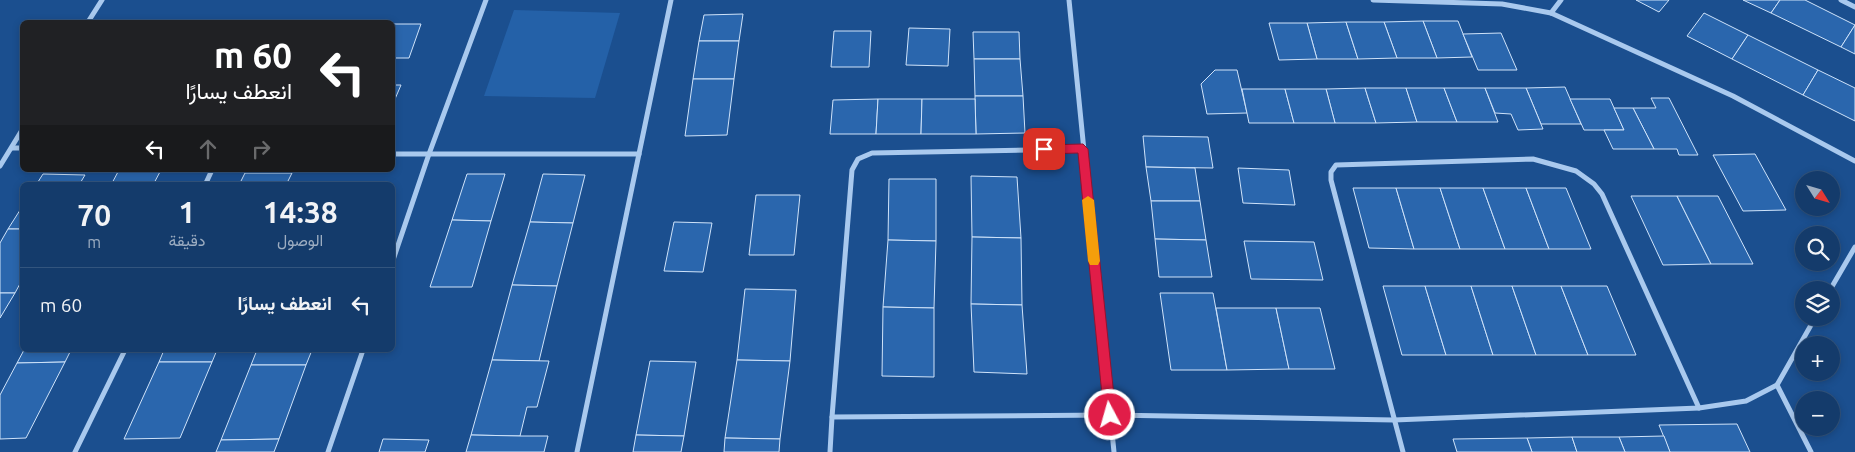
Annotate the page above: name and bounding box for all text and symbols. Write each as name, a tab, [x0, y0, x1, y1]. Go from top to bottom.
text: 60 m	[214, 35, 292, 75]
icon: left	[310, 40, 375, 105]
text: انعطف يسارًا	[185, 78, 292, 103]
pin	[1023, 128, 1065, 170]
icon: left	[141, 135, 169, 163]
icon: ahead	[194, 135, 222, 163]
icon: right	[247, 135, 275, 163]
icon: arrive	[1030, 135, 1058, 163]
north arrow	[1795, 171, 1840, 216]
map controls	[1795, 171, 1840, 436]
text: 1	[178, 195, 195, 229]
text: 14:38	[263, 195, 338, 229]
text: 70	[77, 198, 111, 232]
button: search	[1795, 226, 1840, 271]
text: دقيقة	[168, 231, 205, 249]
text: الوصول	[277, 231, 323, 249]
text: m	[87, 233, 101, 251]
button: layers	[1795, 281, 1840, 326]
icon: left	[347, 291, 375, 319]
text: انعطف يسارًا	[238, 292, 332, 314]
text: 60 m	[40, 294, 82, 316]
button: +	[1795, 336, 1840, 381]
position arrow	[1083, 388, 1135, 440]
button: −	[1795, 391, 1840, 436]

